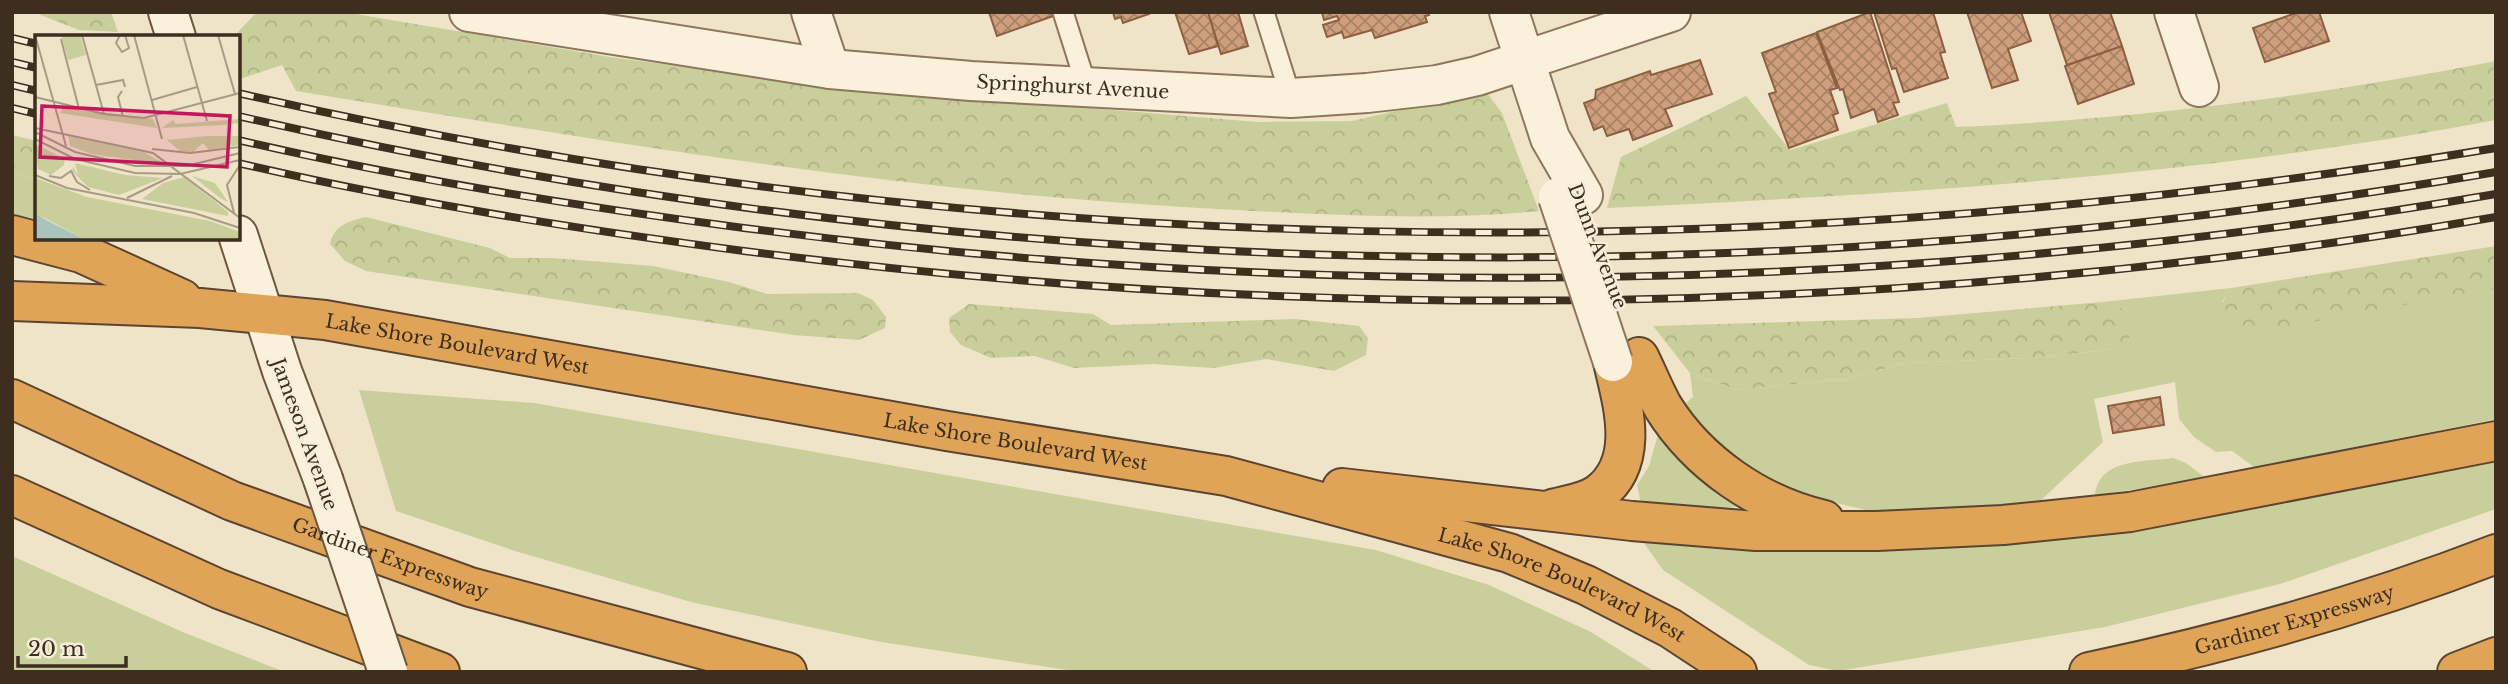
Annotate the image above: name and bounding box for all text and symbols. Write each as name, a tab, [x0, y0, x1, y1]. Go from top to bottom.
inset map	[35, 35, 240, 240]
street label: Springhurst Avenue	[976, 70, 1170, 104]
street label: Dunn Avenue	[1563, 180, 1632, 312]
street label: Lake Shore Boulevard West	[324, 309, 591, 379]
street label: Jameson Avenue	[265, 352, 343, 513]
street label: Lake Shore Boulevard West	[882, 409, 1150, 475]
street label: Gardiner Expressway	[289, 513, 491, 603]
street label: Lake Shore Boulevard West	[1435, 523, 1690, 648]
street label: Gardiner Expressway	[2192, 580, 2397, 660]
scale bar	[18, 624, 126, 668]
text: 20 m	[28, 636, 85, 662]

